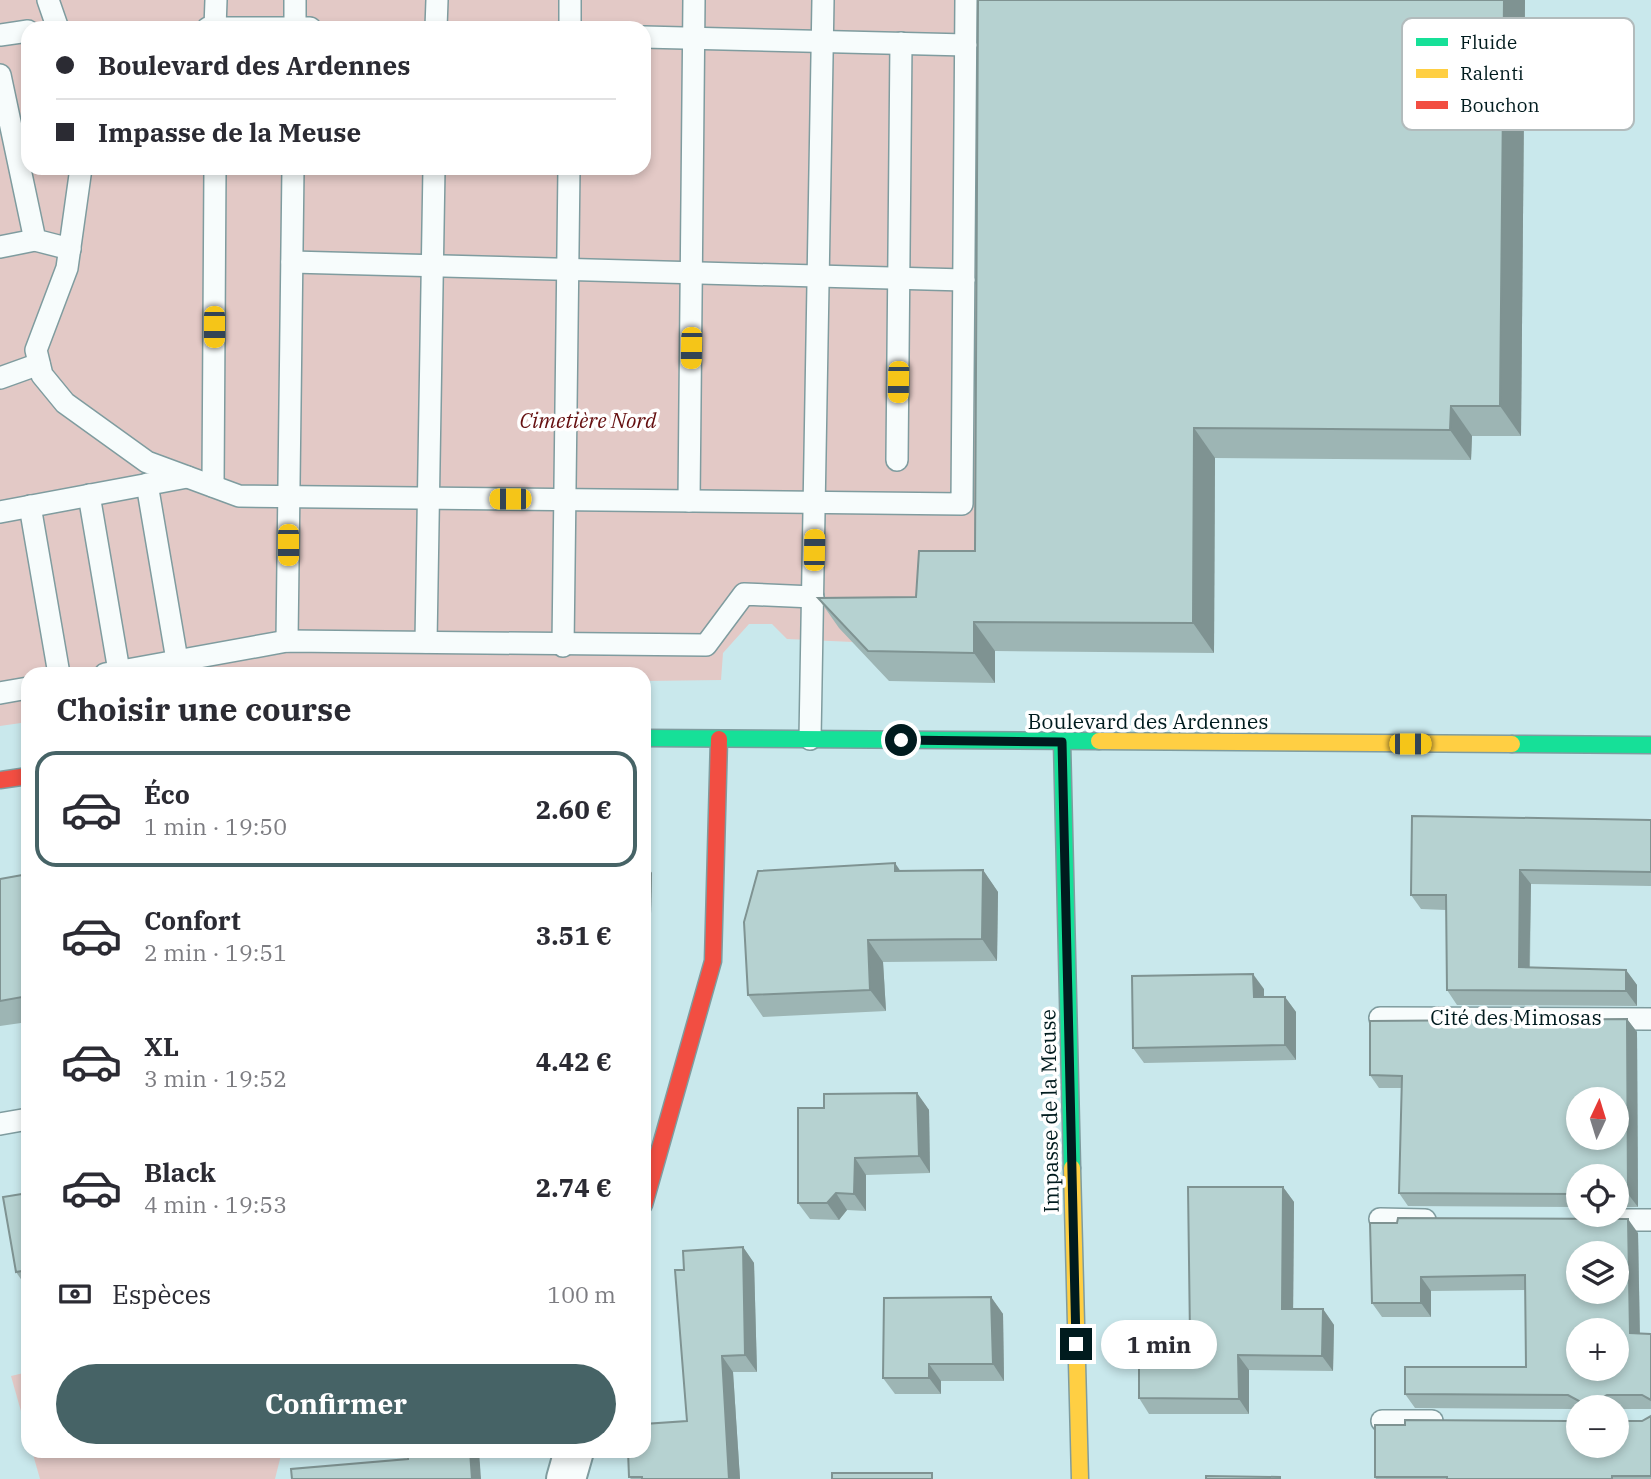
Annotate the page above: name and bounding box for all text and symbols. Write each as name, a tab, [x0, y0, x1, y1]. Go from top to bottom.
legend	[1402, 18, 1634, 130]
text: Fluide	[1460, 30, 1517, 54]
text: Boulevard des Ardennes	[98, 48, 410, 82]
text: Ralenti	[1460, 61, 1524, 85]
text: Bouchon	[1460, 93, 1540, 117]
text: Impasse de la Meuse	[98, 115, 361, 149]
car	[204, 306, 225, 348]
car	[681, 327, 702, 369]
car	[888, 361, 909, 403]
park label: Cimetière Nord	[519, 406, 657, 434]
car	[490, 489, 532, 510]
car	[278, 524, 299, 566]
car	[804, 529, 825, 571]
text: Choisir une course	[56, 688, 352, 730]
street label: Boulevard des Ardennes	[1027, 707, 1269, 735]
route start	[885, 724, 917, 756]
car	[1390, 734, 1432, 755]
text: Éco	[144, 777, 190, 811]
icon: car	[60, 778, 123, 841]
text: 2.60 €	[536, 792, 612, 826]
text: 1 min · 19:50	[144, 811, 287, 841]
text: Confort	[144, 903, 241, 937]
icon: car	[60, 904, 123, 967]
text: 3.51 €	[536, 918, 612, 952]
text: 2 min · 19:51	[144, 937, 287, 967]
street label: Cité des Mimosas	[1430, 1003, 1602, 1031]
street label: Impasse de la Meuse	[1033, 1009, 1065, 1213]
text: XL	[144, 1029, 179, 1063]
icon: car	[60, 1030, 123, 1093]
text: 4.42 €	[536, 1044, 612, 1078]
text: 3 min · 19:52	[144, 1063, 287, 1093]
north arrow	[1566, 1087, 1629, 1150]
map controls	[1566, 1087, 1629, 1458]
text: Black	[144, 1155, 216, 1189]
icon: car	[60, 1156, 123, 1219]
button: locate	[1566, 1164, 1629, 1227]
text: 2.74 €	[536, 1170, 612, 1204]
text: 4 min · 19:53	[144, 1189, 287, 1219]
button: layers	[1566, 1241, 1629, 1304]
icon: cash	[56, 1275, 94, 1313]
text: Espèces	[112, 1277, 211, 1311]
text: 100 m	[547, 1279, 616, 1309]
button: +	[1566, 1318, 1629, 1381]
callout: 1 min	[1100, 1320, 1216, 1368]
route end	[1060, 1328, 1092, 1360]
text: 1 min	[1127, 1329, 1191, 1359]
button: Confirmer	[56, 1364, 616, 1444]
button: −	[1566, 1395, 1629, 1458]

